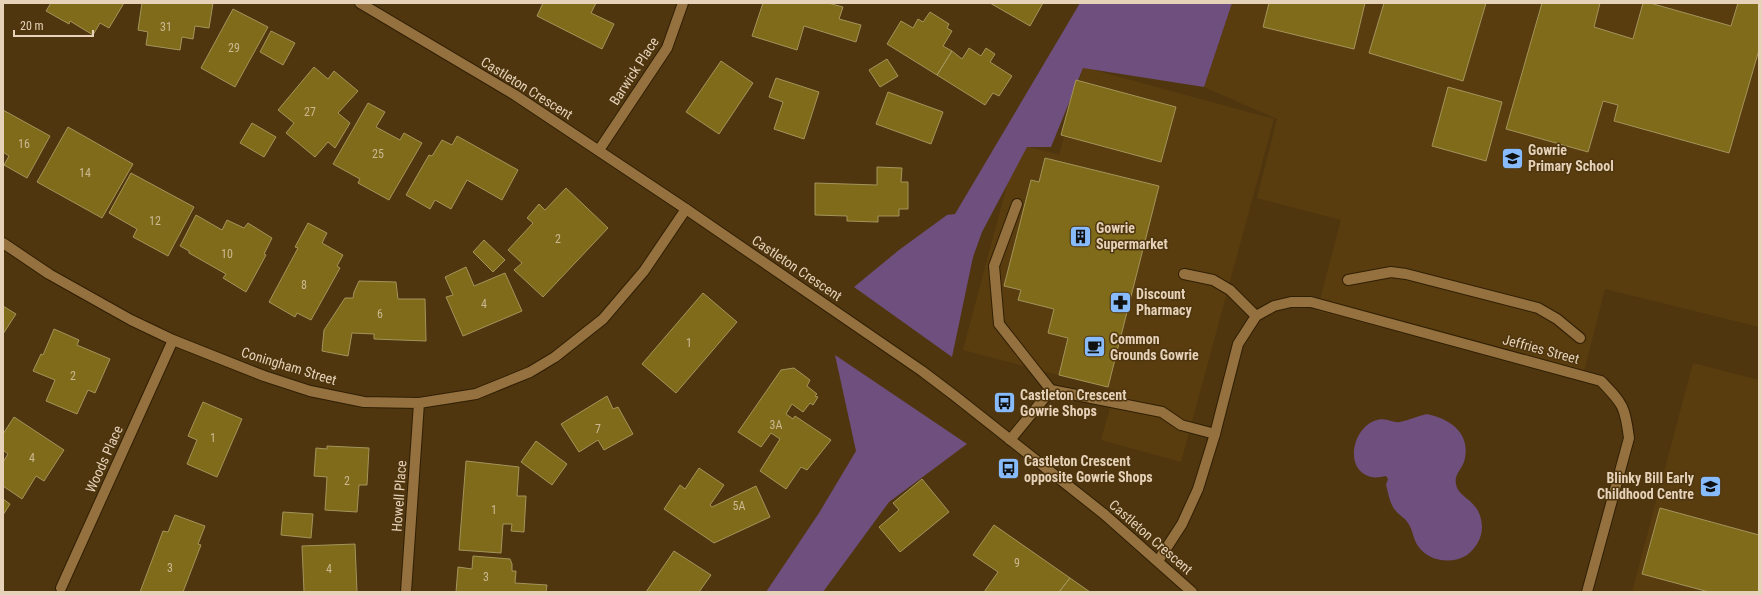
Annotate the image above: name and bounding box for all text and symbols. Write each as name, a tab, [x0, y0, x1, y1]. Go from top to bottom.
scale bar	[14, 12, 93, 38]
text: 20 m	[20, 19, 44, 33]
house number: 31	[160, 20, 172, 34]
street label: Barwick Place	[606, 34, 662, 108]
house number: 29	[228, 41, 240, 55]
street label: Castleton Crescent	[478, 53, 576, 123]
house number: 27	[304, 105, 316, 119]
house number: 16	[18, 137, 30, 151]
place label: Gowrie Primary School	[1528, 142, 1614, 174]
school or university icon: Gowrie Primary School	[1500, 145, 1526, 171]
house number: 25	[372, 147, 384, 161]
house number: 14	[79, 166, 91, 180]
house number: 12	[149, 214, 161, 228]
place label: Gowrie Supermarket	[1096, 220, 1168, 252]
building icon: Gowrie Supermarket	[1068, 223, 1094, 249]
house number: 2	[555, 232, 561, 246]
street label: Castleton Crescent	[749, 232, 845, 304]
house number: 10	[221, 247, 233, 261]
house number: 8	[301, 278, 307, 292]
place label: Discount Pharmacy	[1136, 286, 1192, 318]
pharmacy icon: Discount Pharmacy	[1107, 289, 1133, 315]
house number: 4	[481, 297, 487, 311]
house number: 6	[377, 307, 383, 321]
place label: Common Grounds Gowrie	[1110, 331, 1199, 363]
street label: Jeffries Street	[1501, 331, 1581, 367]
cafe icon: Common Grounds Gowrie	[1081, 334, 1107, 360]
house number: 1	[686, 336, 692, 350]
street label: Coningham Street	[239, 344, 339, 388]
house number: 2	[70, 369, 76, 383]
place label: Castleton Crescent Gowrie Shops	[1020, 387, 1127, 419]
bus stop icon: Castleton Crescent Gowrie Shops	[991, 390, 1017, 416]
house number: 3A	[770, 418, 783, 432]
house number: 7	[595, 422, 601, 436]
street label: Woods Place	[82, 423, 126, 495]
house number: 1	[210, 431, 216, 445]
house number: 4	[29, 451, 35, 465]
place label: Castleton Crescent opposite Gowrie Shops	[1024, 453, 1153, 485]
bus stop icon: Castleton Crescent opposite Gowrie Shops	[995, 456, 1021, 482]
street label: Howell Place	[389, 459, 410, 532]
place label: Blinky Bill Early Childhood Centre	[1597, 470, 1695, 502]
school or university icon: Blinky Bill Early Childhood Centre	[1697, 473, 1723, 499]
house number: 2	[344, 474, 350, 488]
street label: Castleton Crescent	[1106, 497, 1196, 577]
house number: 5A	[733, 499, 746, 513]
house number: 1	[491, 503, 497, 517]
house number: 9	[1014, 556, 1020, 570]
house number: 3	[167, 561, 173, 575]
house number: 4	[326, 562, 332, 576]
house number: 3	[483, 570, 489, 584]

